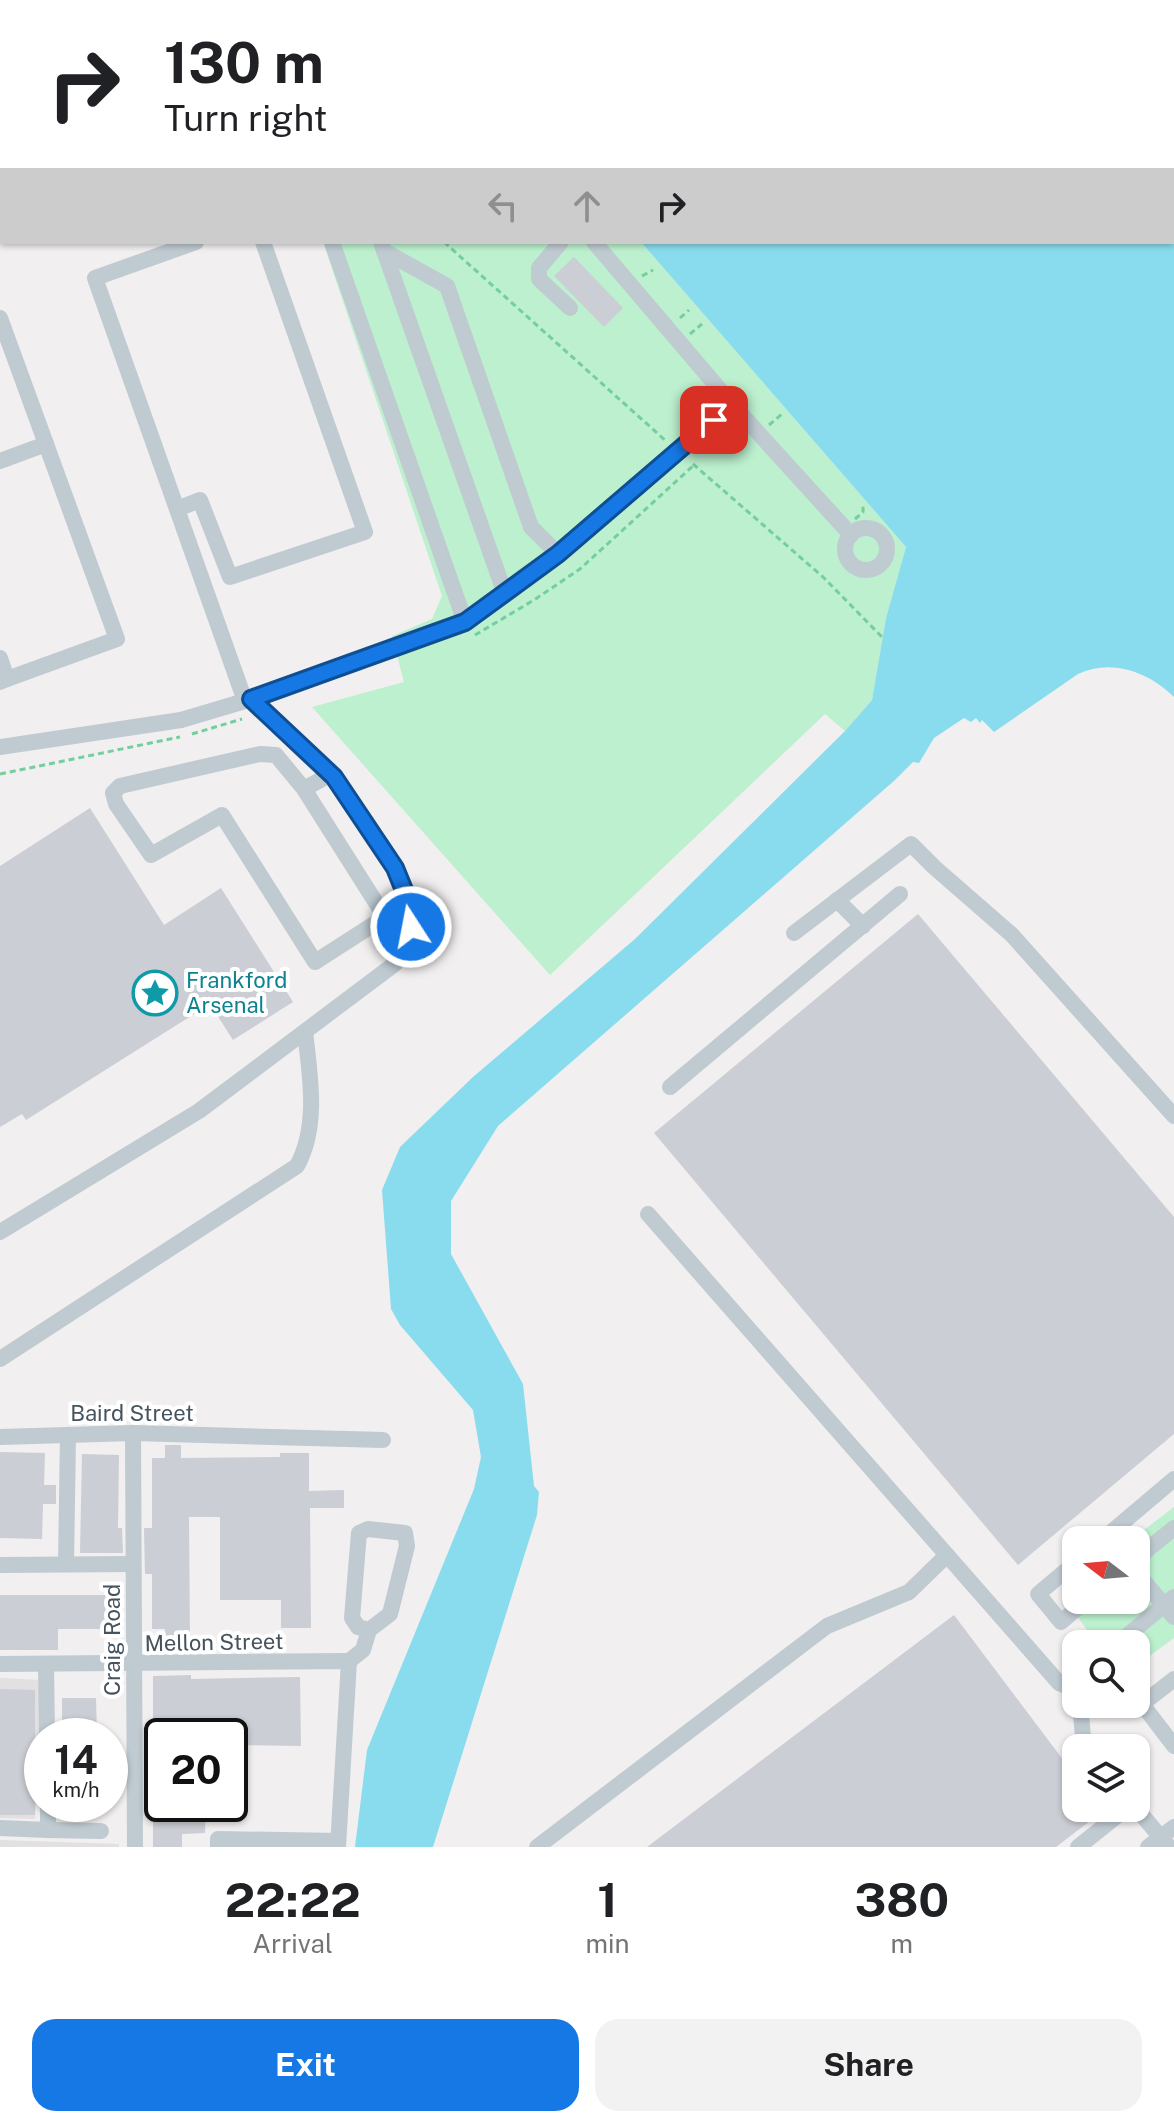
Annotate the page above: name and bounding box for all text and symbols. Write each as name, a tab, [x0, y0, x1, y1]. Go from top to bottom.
text: 130 m	[164, 30, 324, 96]
icon: right	[32, 32, 136, 136]
text: Turn right	[164, 97, 327, 139]
icon: left	[481, 184, 525, 228]
icon: ahead	[565, 184, 609, 228]
icon: right	[649, 184, 693, 228]
pin	[680, 386, 748, 454]
icon: arrive	[692, 398, 736, 442]
position arrow	[369, 885, 453, 969]
place label: Frankford Arsenal	[186, 967, 287, 1018]
place icon: Frankford Arsenal	[131, 969, 179, 1017]
street label: Baird Street	[70, 1400, 194, 1426]
north arrow	[1062, 1526, 1150, 1614]
map controls	[1062, 1526, 1150, 1822]
street label: Craig Road	[99, 1584, 125, 1696]
street label: Mellon Street	[144, 1628, 284, 1656]
button: search	[1062, 1630, 1150, 1718]
speed limit sign: 20	[144, 1718, 248, 1822]
button: layers	[1062, 1734, 1150, 1822]
text: 14	[54, 1736, 98, 1783]
text: km/h	[52, 1778, 100, 1802]
text: 22:22	[225, 1871, 361, 1928]
text: 1	[597, 1871, 618, 1928]
text: 380	[854, 1871, 949, 1928]
text: Arrival	[253, 1928, 333, 1959]
text: min	[585, 1928, 630, 1959]
text: m	[891, 1928, 913, 1959]
button: Exit	[32, 2019, 579, 2111]
button: Share	[595, 2019, 1142, 2111]

